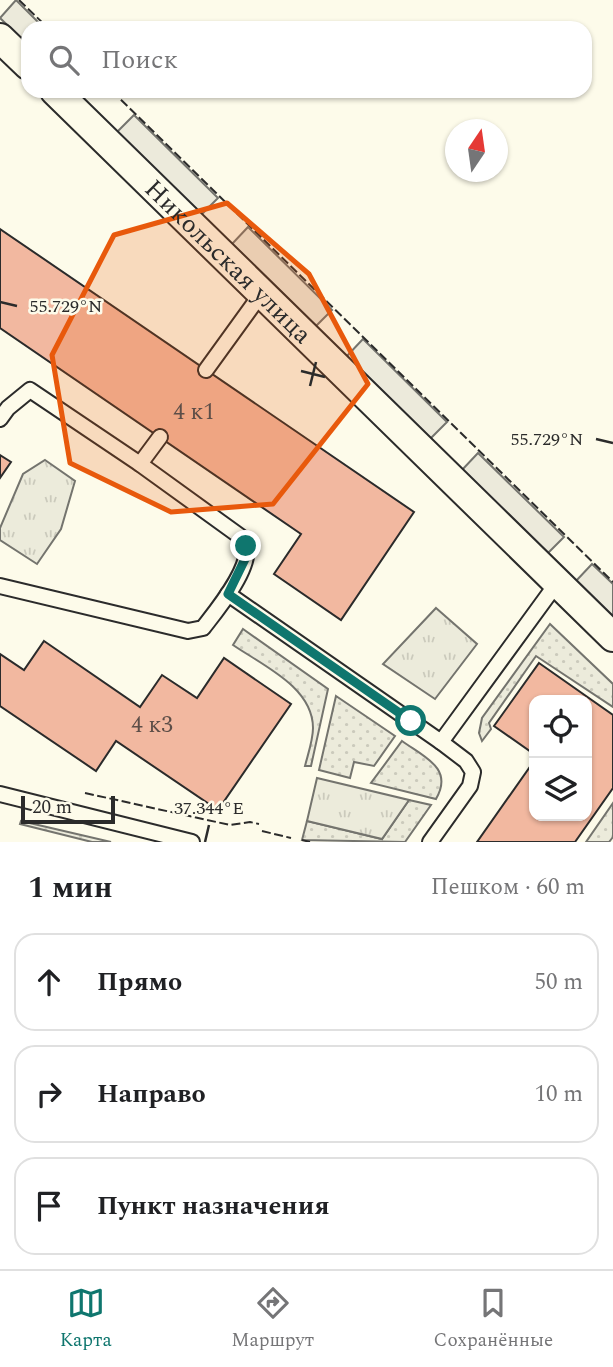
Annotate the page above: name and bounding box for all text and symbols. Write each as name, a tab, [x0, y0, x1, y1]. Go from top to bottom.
search box	[21, 21, 592, 98]
text: Поиск	[101, 40, 178, 80]
icon: search	[45, 41, 83, 79]
north arrow	[445, 119, 508, 182]
street label: Никольская улица	[135, 170, 321, 354]
text: 55.729°N	[30, 293, 102, 320]
house number: 4 к1	[173, 395, 215, 430]
text: 55.729°N	[511, 426, 583, 453]
route end	[230, 530, 261, 561]
map controls	[529, 695, 592, 821]
button: locate	[529, 695, 592, 758]
route start	[395, 705, 426, 736]
house number: 4 к3	[131, 708, 173, 743]
button: layers	[529, 758, 592, 821]
scale bar	[21, 793, 116, 825]
text: 20 m	[32, 793, 72, 822]
text: 37.344°E	[174, 795, 244, 822]
text: 1 мин	[28, 865, 113, 911]
text: Пешком · 60 m	[431, 870, 585, 905]
text: Прямо	[97, 962, 182, 1002]
icon: ahead	[30, 963, 68, 1001]
text: 50 m	[534, 965, 583, 1000]
text: Направо	[97, 1074, 206, 1114]
icon: right	[30, 1075, 68, 1113]
text: 10 m	[534, 1077, 583, 1112]
text: Пункт назначения	[97, 1186, 330, 1226]
icon: arrive	[30, 1187, 68, 1225]
tab: Карта	[60, 1284, 112, 1355]
tab: Маршрут	[231, 1284, 314, 1355]
tab: Сохранённые	[434, 1284, 553, 1355]

